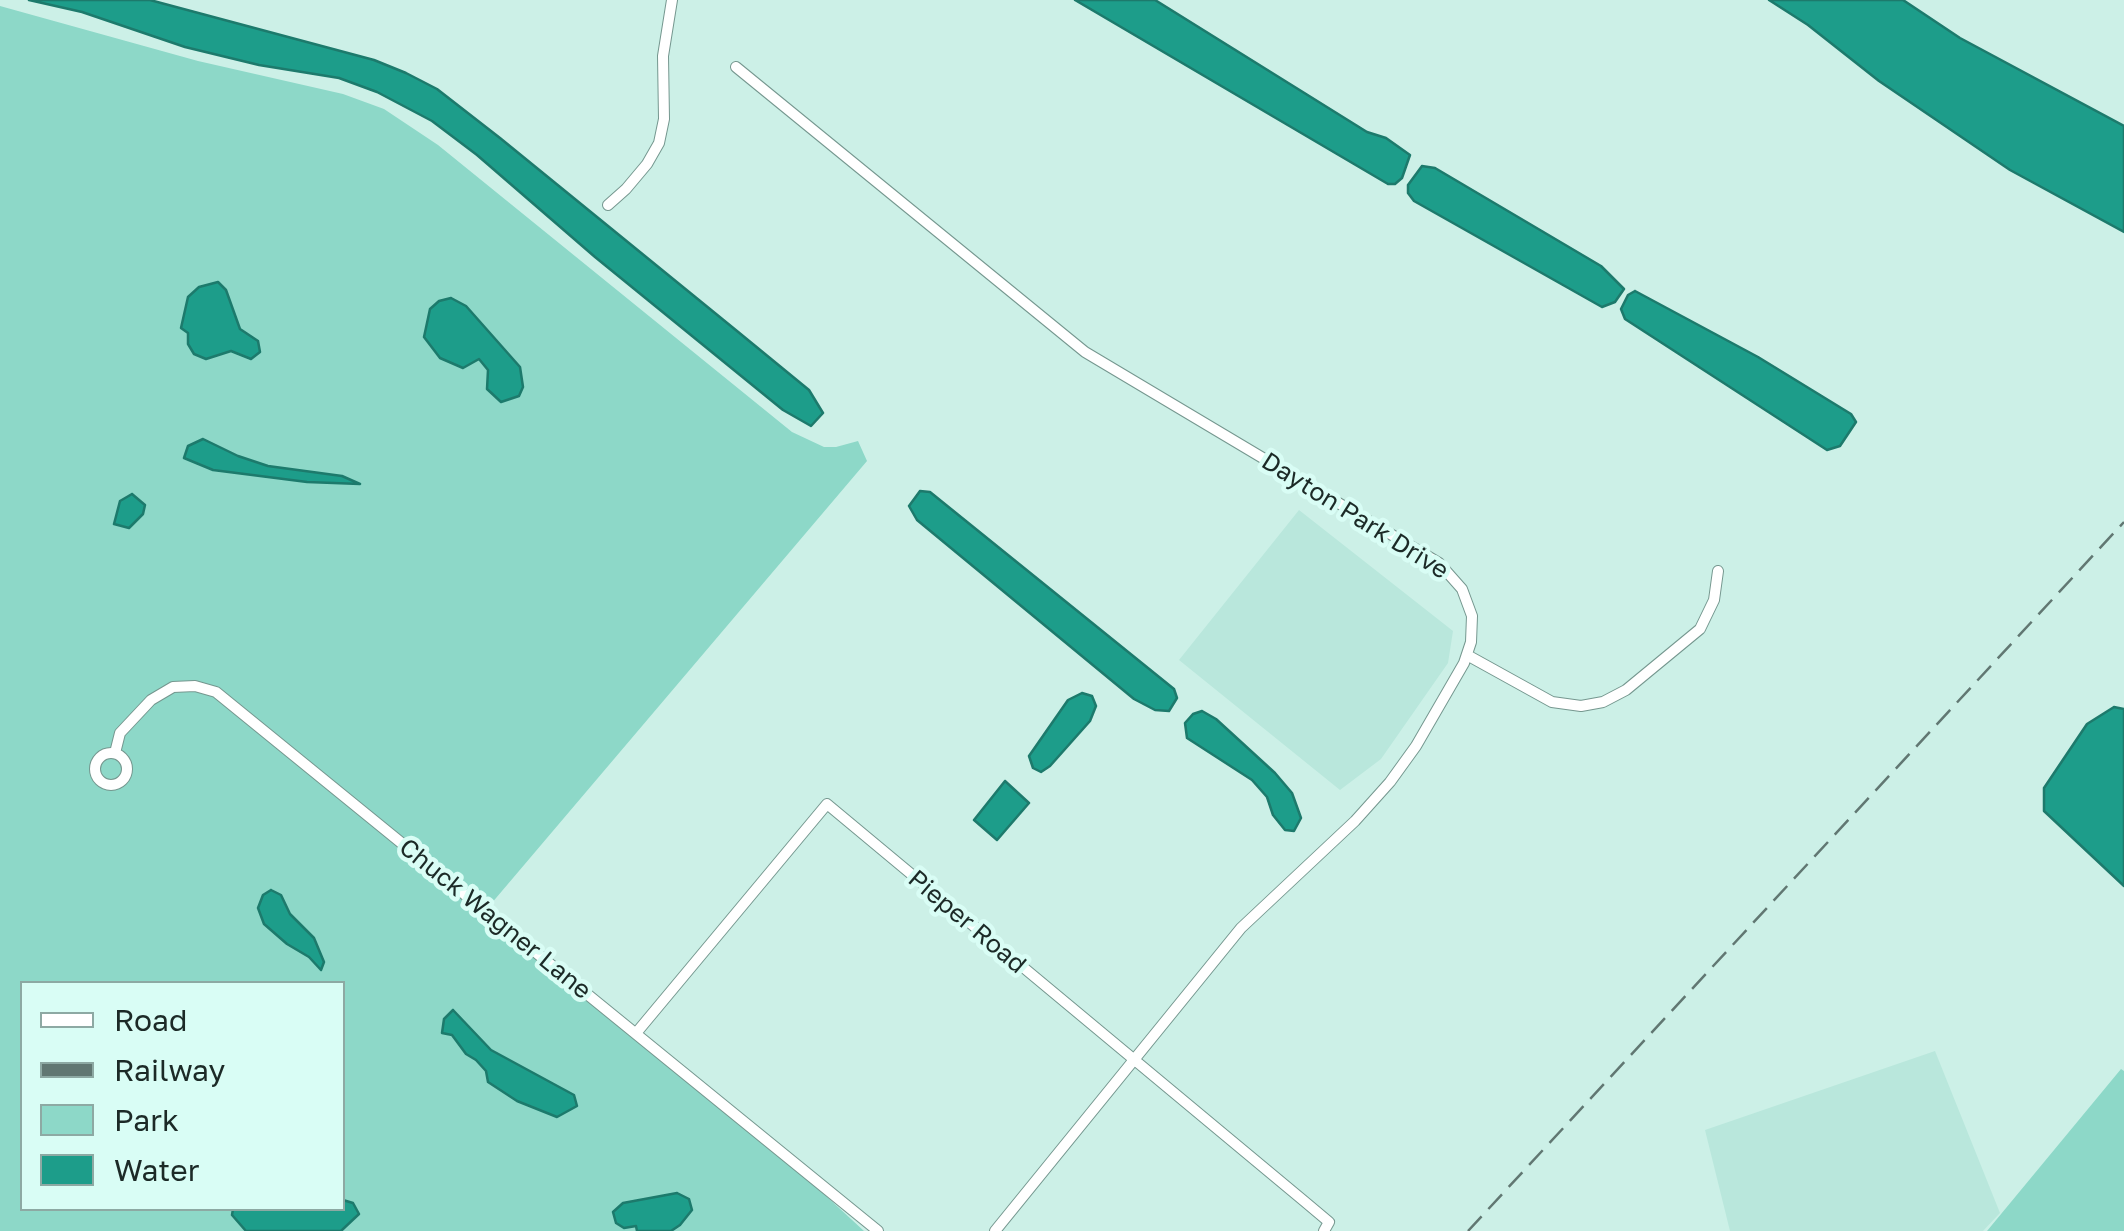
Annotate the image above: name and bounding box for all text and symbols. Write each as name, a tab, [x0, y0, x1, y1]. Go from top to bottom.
street label: Dayton Park Drive	[1256, 446, 1454, 586]
street label: Chuck Wagner Lane	[393, 832, 597, 1006]
street label: Pieper Road	[902, 864, 1032, 980]
legend	[20, 981, 345, 1211]
text: Road	[114, 1002, 188, 1038]
text: Railway	[114, 1052, 225, 1088]
text: Park	[114, 1102, 179, 1138]
text: Water	[114, 1152, 199, 1188]

